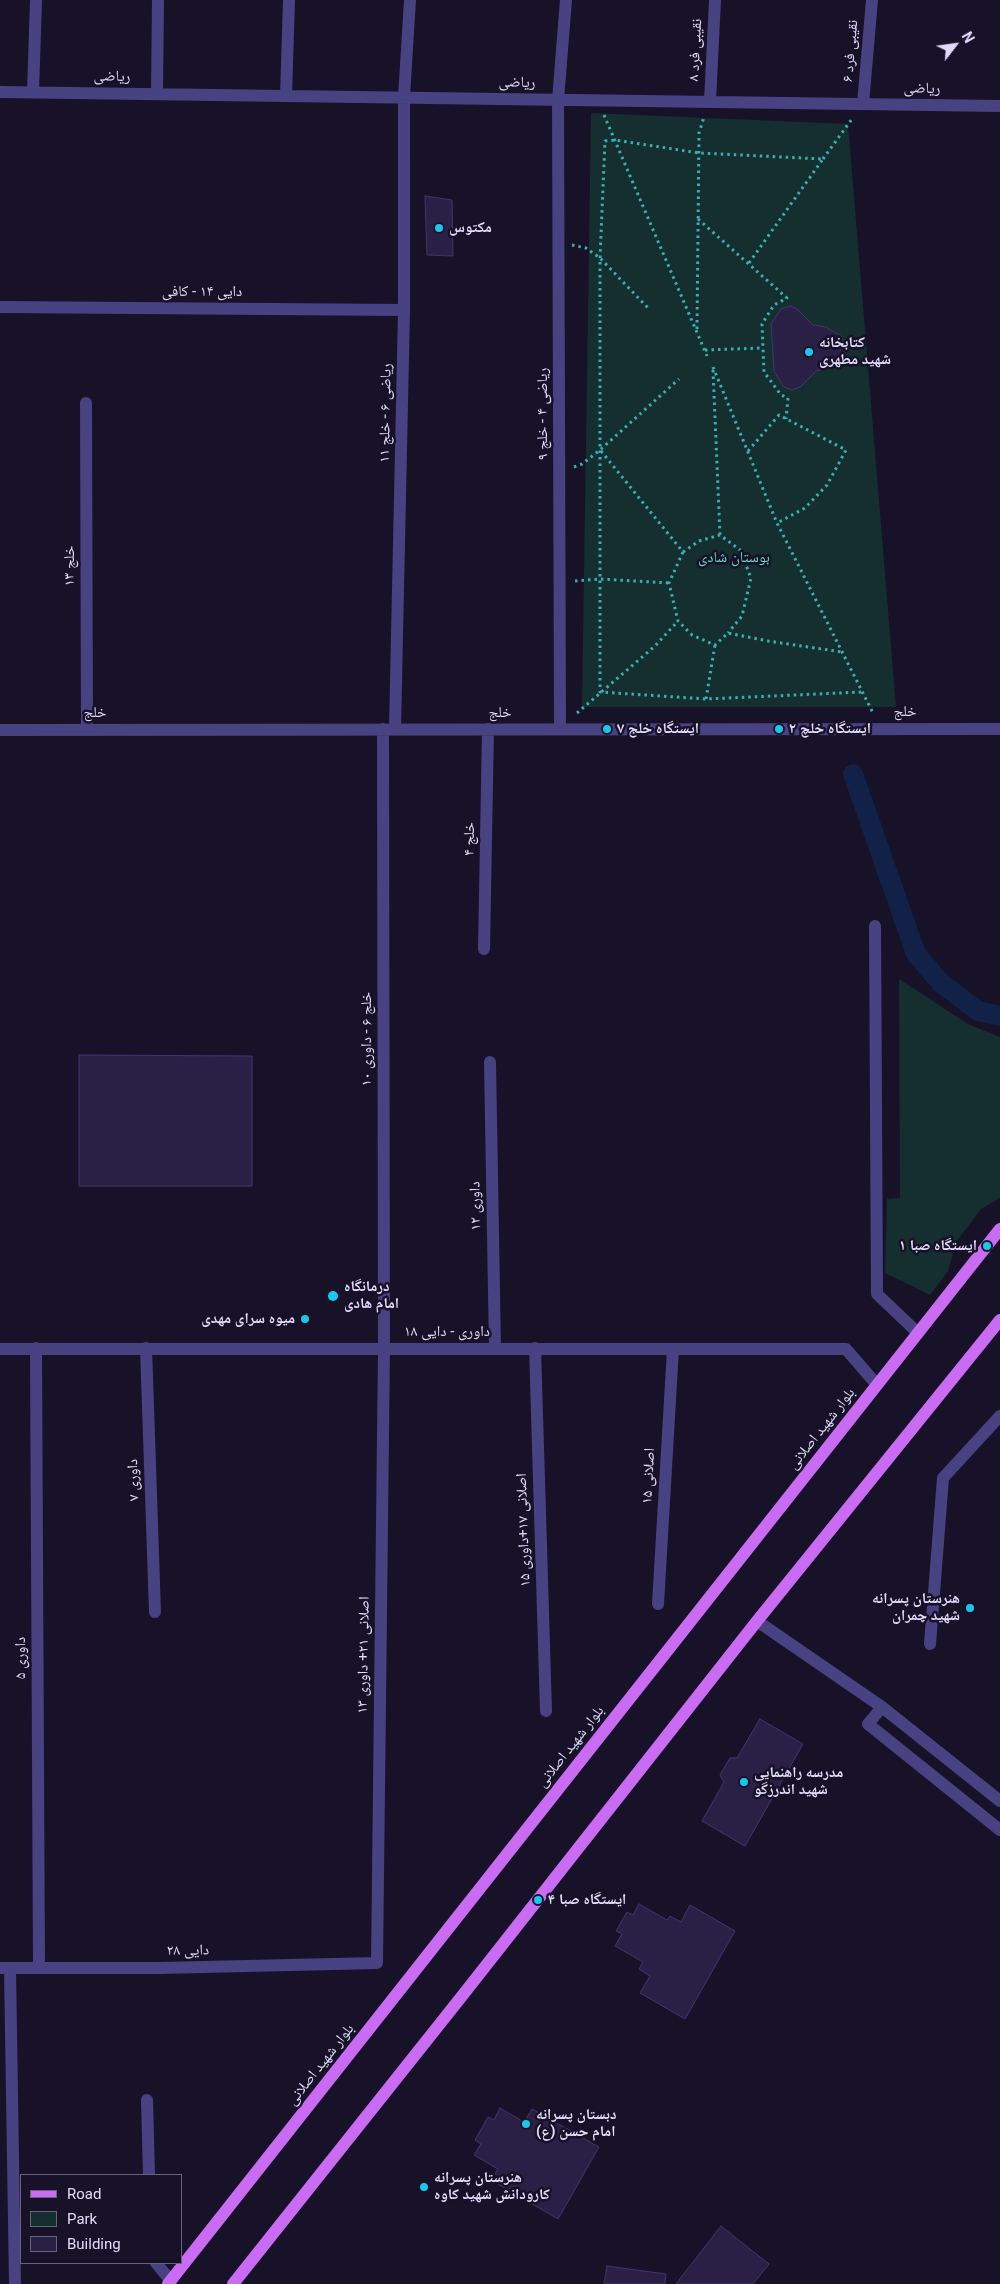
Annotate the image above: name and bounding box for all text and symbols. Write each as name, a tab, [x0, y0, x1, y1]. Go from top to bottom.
street label: نقیبی فرد ۸	[685, 18, 707, 82]
street label: نقیبی فرد ۶	[839, 19, 863, 83]
north arrow	[930, 20, 980, 70]
text: N	[959, 29, 977, 46]
street label: ریاضی	[93, 68, 131, 86]
street label: ریاضی	[498, 74, 536, 92]
street label: ریاضی	[903, 80, 941, 98]
place label: مکتوس	[449, 219, 492, 237]
marker: مکتوس	[433, 222, 445, 234]
street label: دایی ۱۴ - کافی	[162, 283, 242, 301]
place label: کتابخانه شهید مطهری	[819, 334, 891, 369]
marker: کتابخانه شهید مطهری	[803, 346, 815, 358]
street label: ریاضی ۶ - خلج ۱۱	[376, 363, 396, 463]
street label: ریاضی ۴ - خلج ۹	[534, 368, 552, 460]
street label: خلج ۱۳	[61, 546, 79, 586]
park label: بوستان شادی	[698, 549, 770, 567]
street label: خلج	[893, 703, 917, 721]
street label: خلج	[83, 704, 107, 722]
street label: خلج	[488, 704, 512, 722]
place label: ایستگاه خلج ۷	[617, 720, 699, 738]
place label: ایستگاه خلچ ۲	[789, 720, 871, 738]
marker: ایستگاه خلج ۷	[601, 723, 613, 735]
marker: ایستگاه خلچ ۲	[773, 723, 785, 735]
street label: خلج ۴	[461, 822, 479, 856]
street label: خلج ۶ - داوری ۱۰	[358, 992, 376, 1086]
street label: داوری ۱۲	[467, 1181, 485, 1231]
place label: ایستگاه صبا ۱	[899, 1237, 977, 1255]
marker: ایستگاه صبا ۱	[981, 1240, 993, 1252]
place label: درمانگاه امام هادی	[344, 1278, 399, 1313]
marker: درمانگاه امام هادی	[326, 1289, 340, 1303]
place label: میوه سرای مهدی	[201, 1310, 295, 1328]
marker: میوه سرای مهدی	[299, 1313, 311, 1325]
street label: داوری - دایی ۱۸	[404, 1323, 490, 1341]
street label: بلوار شهید اصلانی	[785, 1385, 859, 1473]
street label: اصلانی ۱۵	[639, 1448, 659, 1504]
street label: داوری ۷	[124, 1459, 144, 1501]
street label: اصلانی ۱۷+داوری ۱۵	[513, 1473, 535, 1587]
place label: هنرستان پسرانه شهید چمران	[872, 1590, 960, 1625]
street label: اصلانی ۲۱+ داوری ۱۳	[354, 1596, 374, 1714]
marker: هنرستان پسرانه شهید چمران	[964, 1602, 976, 1614]
street label: داوری ۵	[12, 1637, 30, 1679]
street label: بلوار شهید اصلانی	[534, 1703, 608, 1791]
place label: مدرسه راهنمایی شهید اندرزگو	[754, 1764, 843, 1799]
marker: مدرسه راهنمایی شهید اندرزگو	[738, 1776, 750, 1788]
place label: ایستگاه صبا ۴	[548, 1891, 626, 1909]
marker: ایستگاه صبا ۴	[532, 1894, 544, 1906]
street label: دایی ۲۸	[167, 1942, 209, 1960]
street label: بلوار شهید اصلانی	[284, 2021, 358, 2109]
place label: دبستان پسرانه امام حسن (ع)	[536, 2106, 617, 2141]
marker: دبستان پسرانه امام حسن (ع)	[520, 2118, 532, 2130]
place label: هنرستان پسرانه کارودانش شهید کاوه	[434, 2169, 550, 2204]
legend	[20, 2174, 182, 2264]
marker: هنرستان پسرانه کارودانش شهید کاوه	[418, 2181, 430, 2193]
text: Road	[67, 2185, 101, 2203]
text: Park	[67, 2210, 97, 2228]
text: Building	[67, 2235, 121, 2253]

